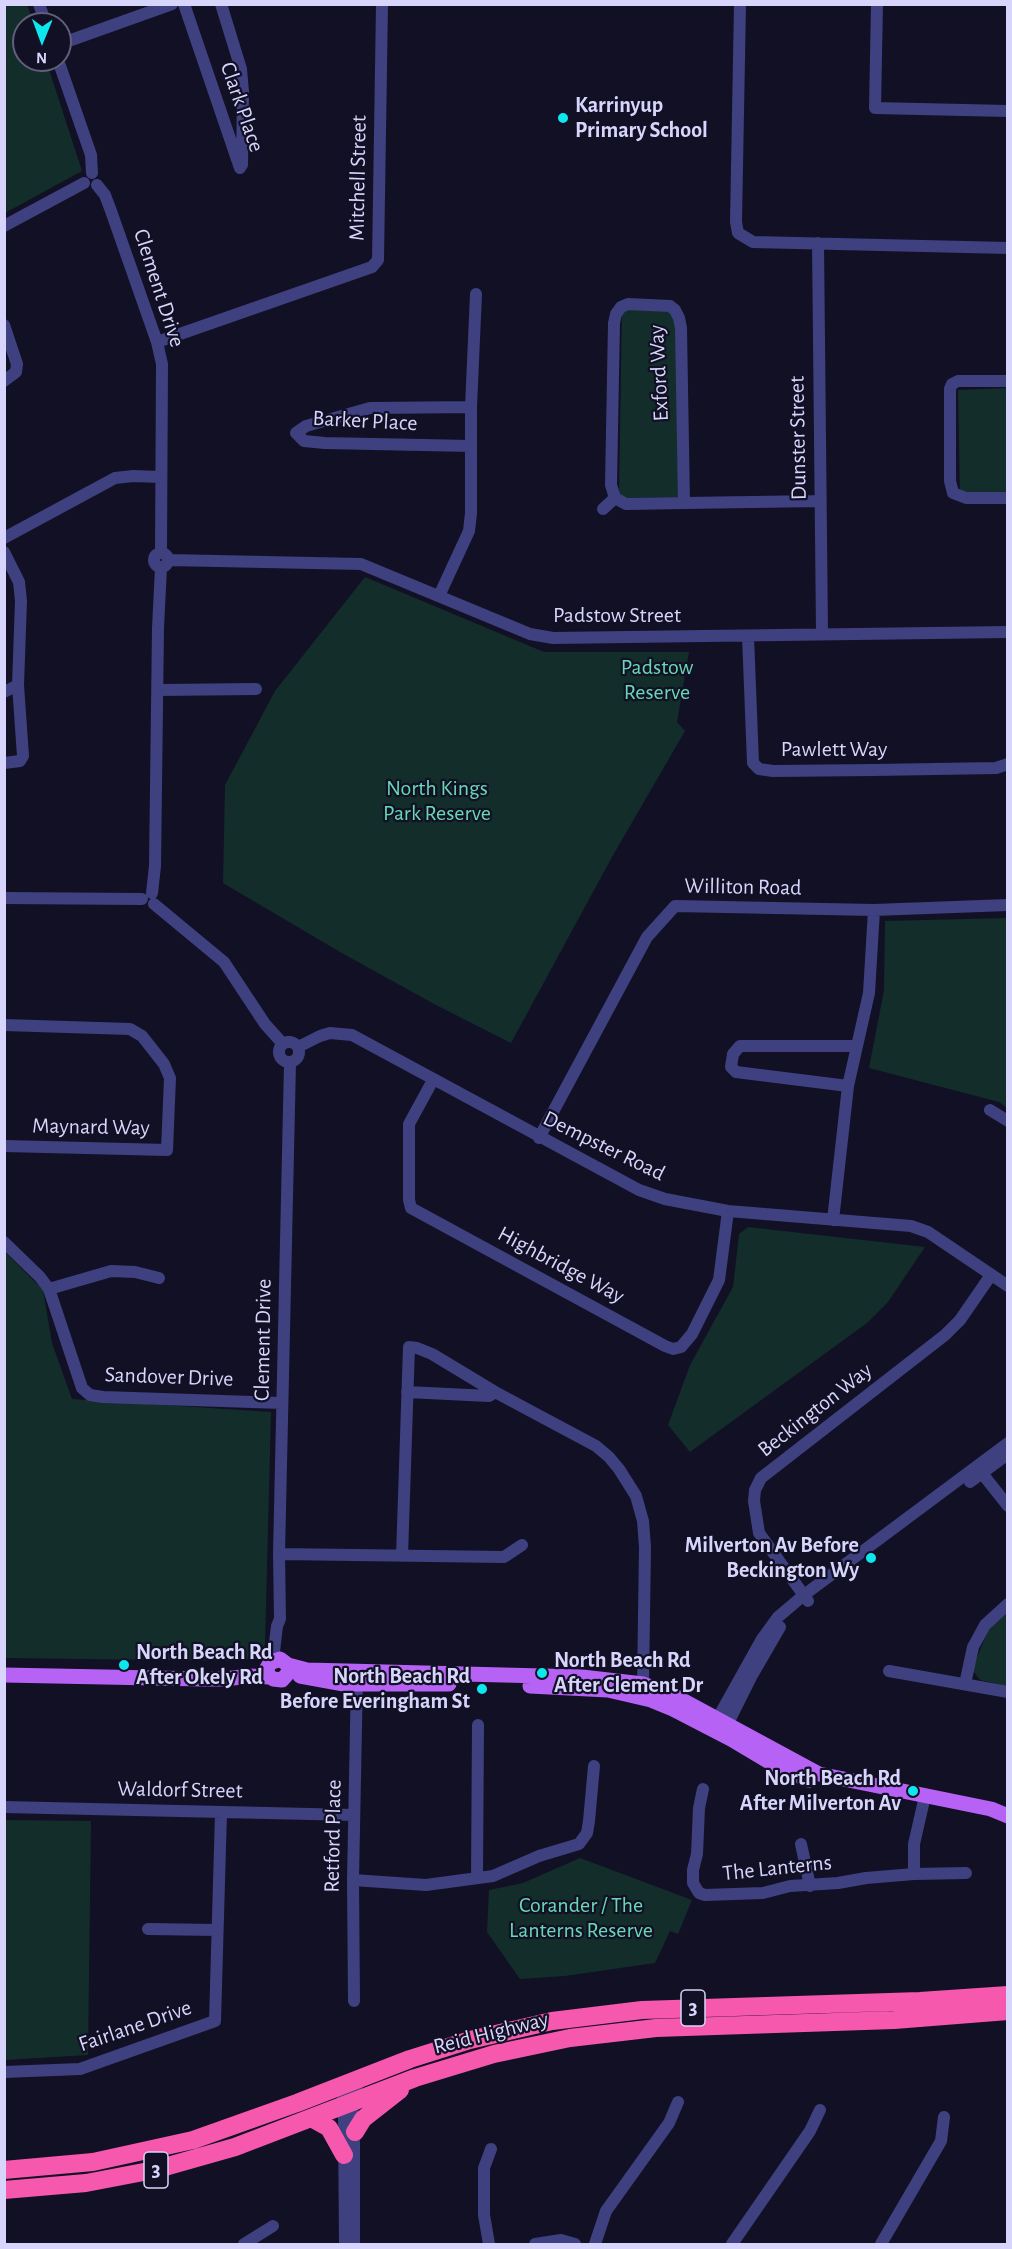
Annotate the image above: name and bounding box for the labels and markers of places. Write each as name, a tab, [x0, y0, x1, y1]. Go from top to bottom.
place label: Karrinyup Primary School	[575, 92, 708, 144]
marker: Karrinyup Primary School	[556, 111, 570, 125]
place label: Milverton Av Before Beckington Wy	[685, 1532, 859, 1584]
marker: Milverton Av Before Beckington Wy	[864, 1551, 878, 1565]
place label: North Beach Rd After Okely Rd	[136, 1639, 273, 1690]
place label: North Beach Rd After Clement Dr	[554, 1647, 703, 1699]
marker: North Beach Rd After Okely Rd	[117, 1658, 131, 1672]
place label: North Beach Rd Before Everingham St	[280, 1663, 470, 1714]
marker: North Beach Rd After Clement Dr	[535, 1666, 549, 1680]
marker: North Beach Rd Before Everingham St	[475, 1682, 489, 1696]
place label: North Beach Rd After Milverton Av	[740, 1765, 901, 1816]
marker: North Beach Rd After Milverton Av	[906, 1784, 920, 1798]

